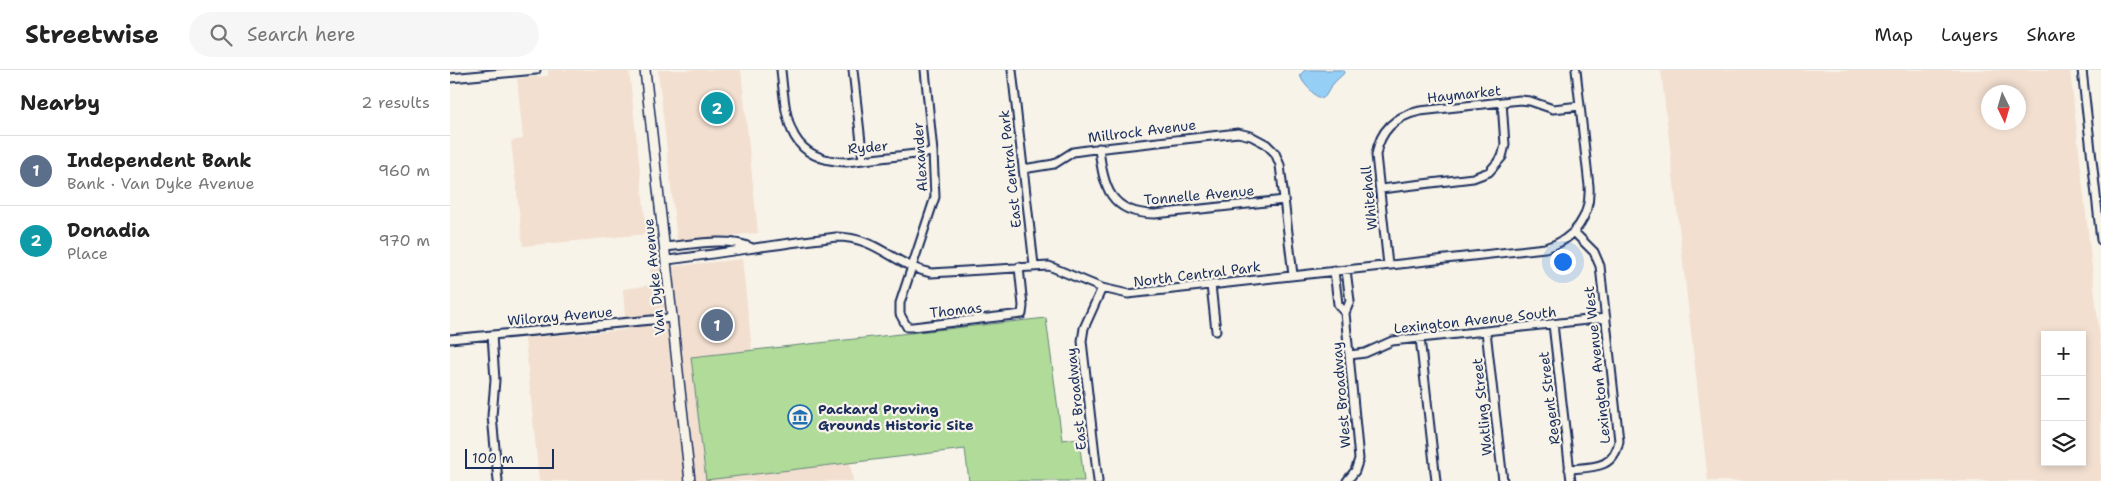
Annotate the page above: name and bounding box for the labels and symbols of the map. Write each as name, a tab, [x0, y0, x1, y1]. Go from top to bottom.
street label: Haymarket	[1426, 81, 1502, 107]
north arrow	[1981, 85, 2026, 130]
pin: 2	[701, 89, 733, 127]
street label: East Central Park	[995, 109, 1025, 229]
street label: Millrock Avenue	[1087, 115, 1197, 147]
street label: Alexander	[909, 121, 931, 192]
street label: Ryder	[847, 136, 889, 158]
street label: Whitehall	[1357, 164, 1381, 231]
street label: Tonnelle Avenue	[1143, 181, 1255, 209]
street label: Van Dyke Avenue	[639, 218, 669, 336]
your location	[1550, 249, 1576, 275]
street label: North Central Park	[1132, 257, 1262, 291]
street label: Lexington Avenue West	[1580, 285, 1614, 445]
street label: Thomas	[929, 298, 983, 322]
street label: Wiloray Avenue	[506, 302, 614, 330]
street label: Lexington Avenue South	[1393, 302, 1557, 338]
pin: 1	[701, 306, 733, 344]
street label: West Broadway	[1327, 341, 1355, 449]
street label: East Broadway	[1062, 347, 1090, 451]
street label: Regent Street	[1534, 350, 1564, 446]
street label: Watling Street	[1468, 357, 1496, 457]
place label: Packard Proving Grounds Historic Site	[818, 400, 974, 434]
museum icon: Packard Proving Grounds Historic Site	[787, 404, 813, 430]
scale bar	[465, 446, 554, 469]

